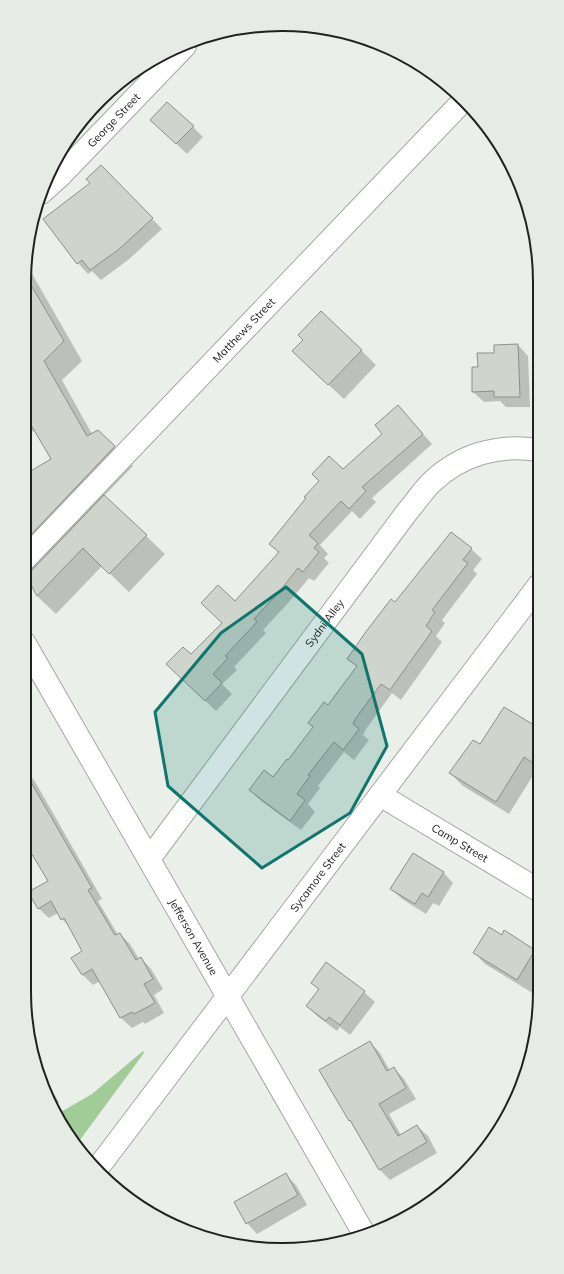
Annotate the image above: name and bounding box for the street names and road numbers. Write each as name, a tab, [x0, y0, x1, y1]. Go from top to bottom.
street label: George Street	[84, 90, 143, 150]
street label: Matthews Street	[210, 295, 278, 365]
street label: Sydni Alley	[302, 596, 347, 650]
street label: Camp Street	[429, 820, 491, 865]
street label: Sycamore Street	[287, 839, 349, 915]
street label: Jefferson Avenue	[166, 896, 221, 978]

